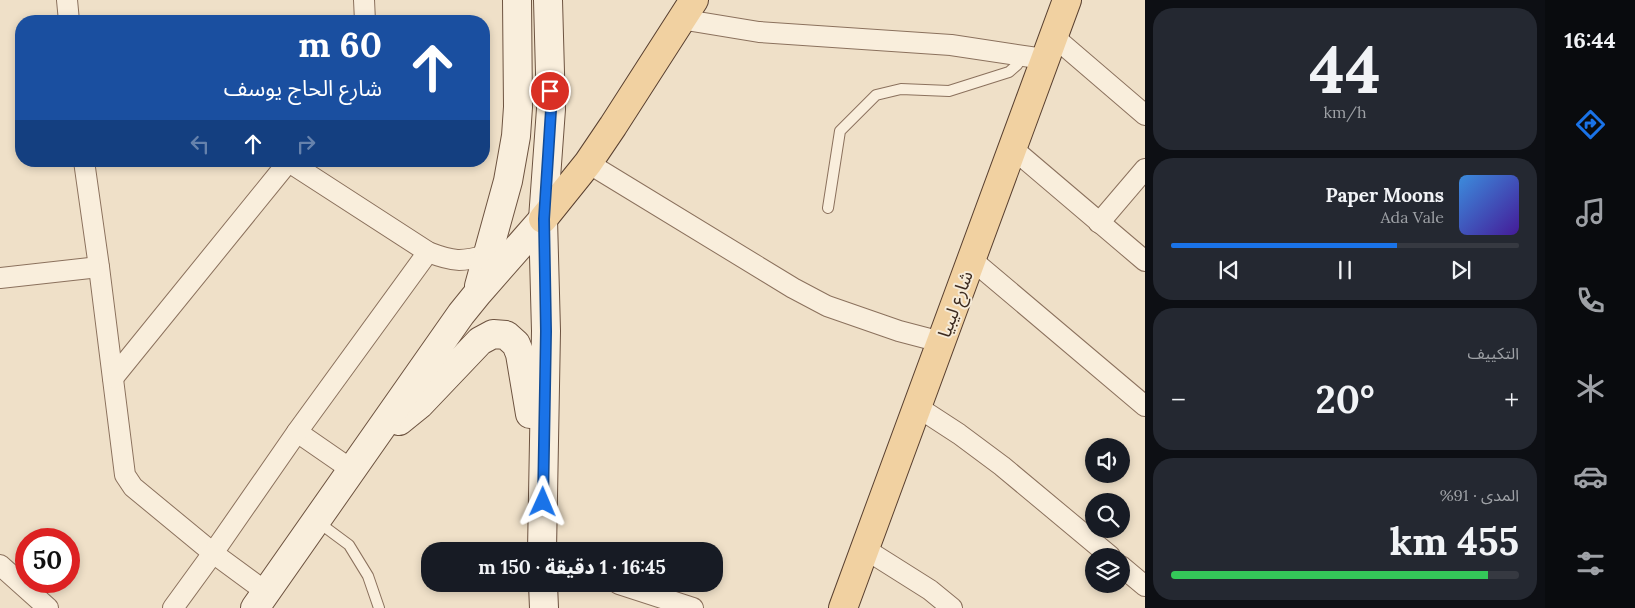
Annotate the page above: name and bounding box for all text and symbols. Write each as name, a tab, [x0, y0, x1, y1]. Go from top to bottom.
text: 60 m	[298, 22, 382, 67]
text: 16:44	[1564, 26, 1616, 54]
text: 44	[1309, 28, 1381, 111]
icon: ahead	[400, 35, 465, 100]
pin	[529, 70, 571, 112]
text: شارع الحاج يوسف	[224, 74, 382, 102]
icon: arrive	[536, 77, 564, 105]
text: km/h	[1323, 102, 1367, 122]
icon: directions	[1573, 107, 1608, 142]
icon: left	[186, 130, 214, 158]
icon: ahead	[239, 130, 267, 158]
icon: right	[292, 130, 320, 158]
text: Paper Moons	[1325, 183, 1444, 207]
icon: music	[1573, 195, 1608, 230]
text: Ada Vale	[1381, 207, 1444, 227]
icon: previous	[1215, 256, 1243, 284]
icon: pause	[1331, 256, 1359, 284]
icon: next	[1447, 256, 1475, 284]
street label: شارع ليبيا	[932, 267, 980, 342]
icon: phone	[1573, 283, 1608, 318]
text: التكييف	[1467, 343, 1519, 363]
icon: climate	[1573, 371, 1608, 406]
text: 20°	[1316, 375, 1374, 423]
text: −	[1171, 382, 1186, 418]
text: +	[1504, 382, 1519, 418]
map controls	[1085, 438, 1130, 593]
button: sound	[1085, 438, 1130, 483]
icon: car	[1573, 459, 1608, 494]
position arrow	[516, 475, 568, 527]
text: المدى · 91%	[1440, 485, 1519, 505]
button: search	[1085, 493, 1130, 538]
text: 455 km	[1390, 517, 1519, 565]
speed limit sign: 50	[15, 528, 80, 593]
icon: filters	[1573, 546, 1608, 581]
button: layers	[1085, 548, 1130, 593]
text: 16:45 · 1 دقيقة · 150 m	[478, 555, 666, 579]

